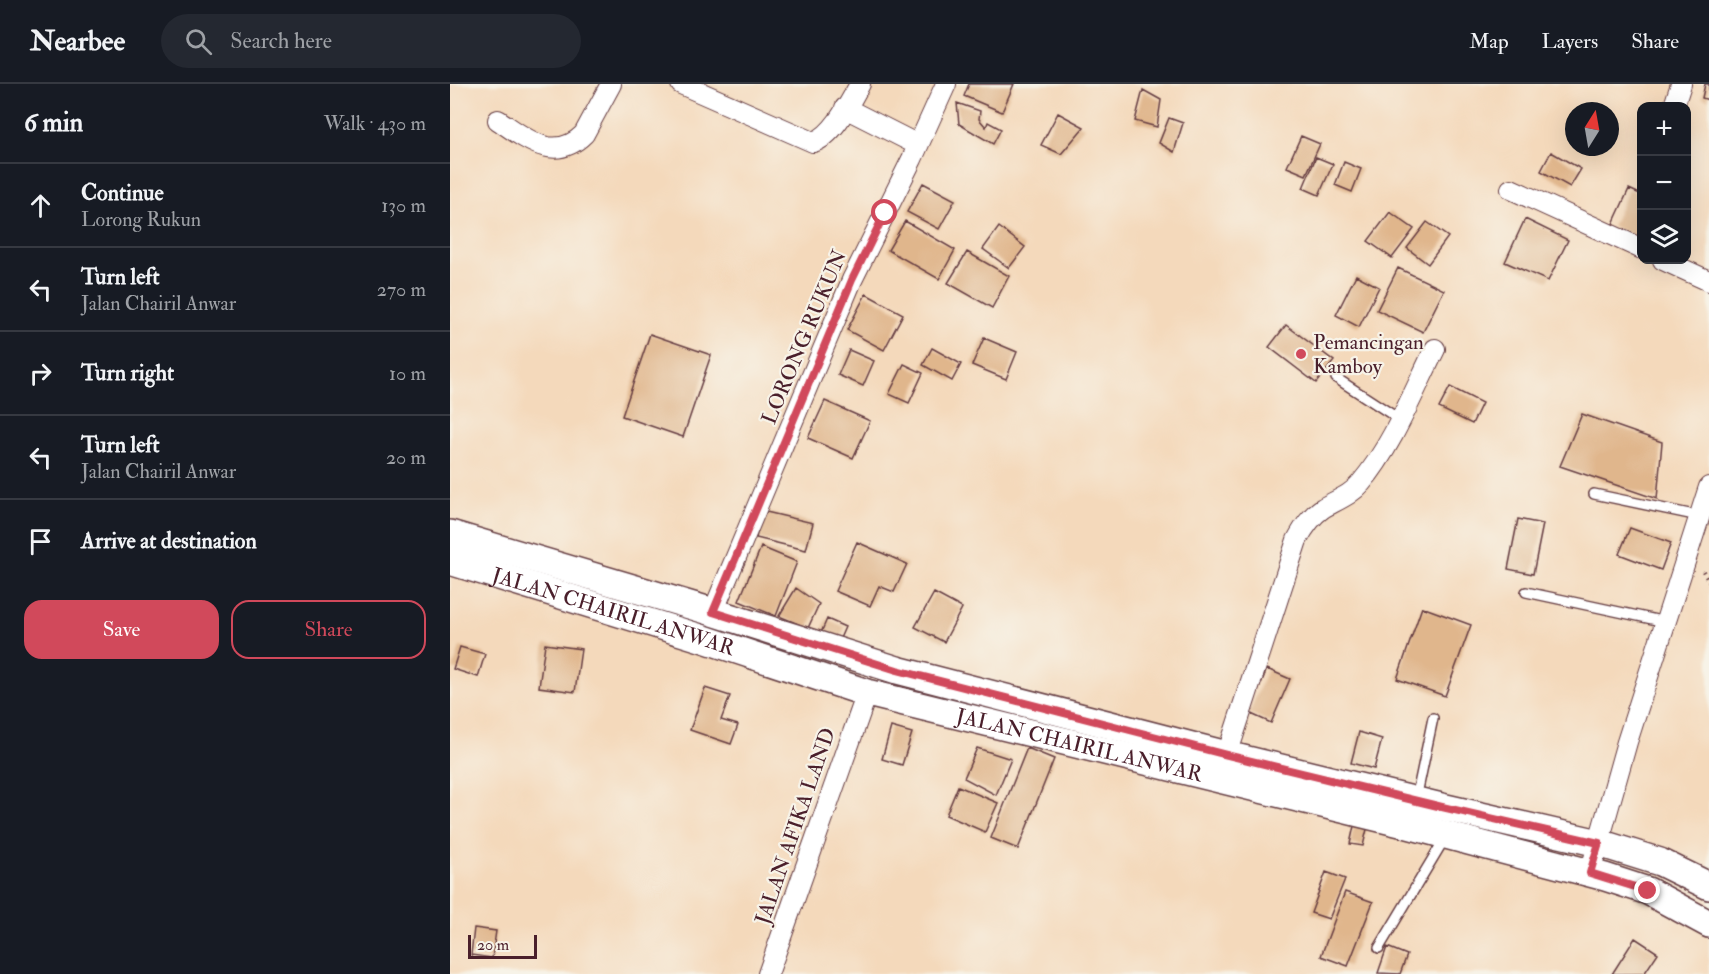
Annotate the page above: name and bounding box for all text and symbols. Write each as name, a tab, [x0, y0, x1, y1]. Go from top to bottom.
search box	[161, 14, 581, 68]
text: Nearbee	[30, 24, 125, 59]
icon: search	[182, 25, 215, 58]
text: Search here	[230, 27, 332, 55]
text: Map	[1469, 28, 1509, 55]
text: Layers	[1542, 28, 1598, 55]
text: Share	[1631, 28, 1679, 55]
north arrow	[1565, 102, 1619, 156]
map controls	[1637, 102, 1691, 264]
button: +	[1637, 102, 1691, 156]
text: 6 min	[24, 107, 83, 139]
text: Walk · 430 m	[324, 111, 426, 136]
button: −	[1637, 156, 1691, 210]
text: Continue	[81, 179, 164, 207]
icon: ahead	[24, 189, 57, 222]
text: 130 m	[381, 193, 426, 218]
route start	[871, 199, 897, 225]
text: Lorong Rukun	[81, 207, 201, 232]
button: layers	[1637, 210, 1691, 264]
street label: LORONG RUKUN	[756, 246, 853, 428]
text: Turn left	[81, 263, 160, 291]
icon: left	[24, 273, 57, 306]
text: 270 m	[377, 277, 426, 302]
text: Jalan Chairil Anwar	[81, 291, 236, 316]
place label: Pemancingan Kamboy	[1313, 329, 1424, 380]
marker: Pemancingan Kamboy	[1294, 347, 1308, 361]
icon: right	[24, 357, 57, 390]
text: Turn right	[81, 359, 174, 387]
text: 10 m	[389, 361, 426, 386]
text: Turn left	[81, 431, 160, 459]
icon: left	[24, 441, 57, 474]
text: 20 m	[386, 445, 426, 470]
text: Jalan Chairil Anwar	[81, 459, 236, 484]
icon: arrive	[24, 525, 57, 558]
text: Arrive at destination	[81, 527, 257, 555]
street label: JALAN CHAIRIL ANWAR	[488, 561, 739, 662]
button: Save	[24, 600, 219, 659]
button: Share	[231, 600, 426, 659]
street label: JALAN CHAIRIL ANWAR	[952, 702, 1206, 789]
street label: JALAN AFIKA LAND	[749, 724, 842, 929]
route end	[1634, 877, 1660, 903]
scale bar	[468, 932, 537, 960]
text: 20 m	[477, 935, 509, 955]

